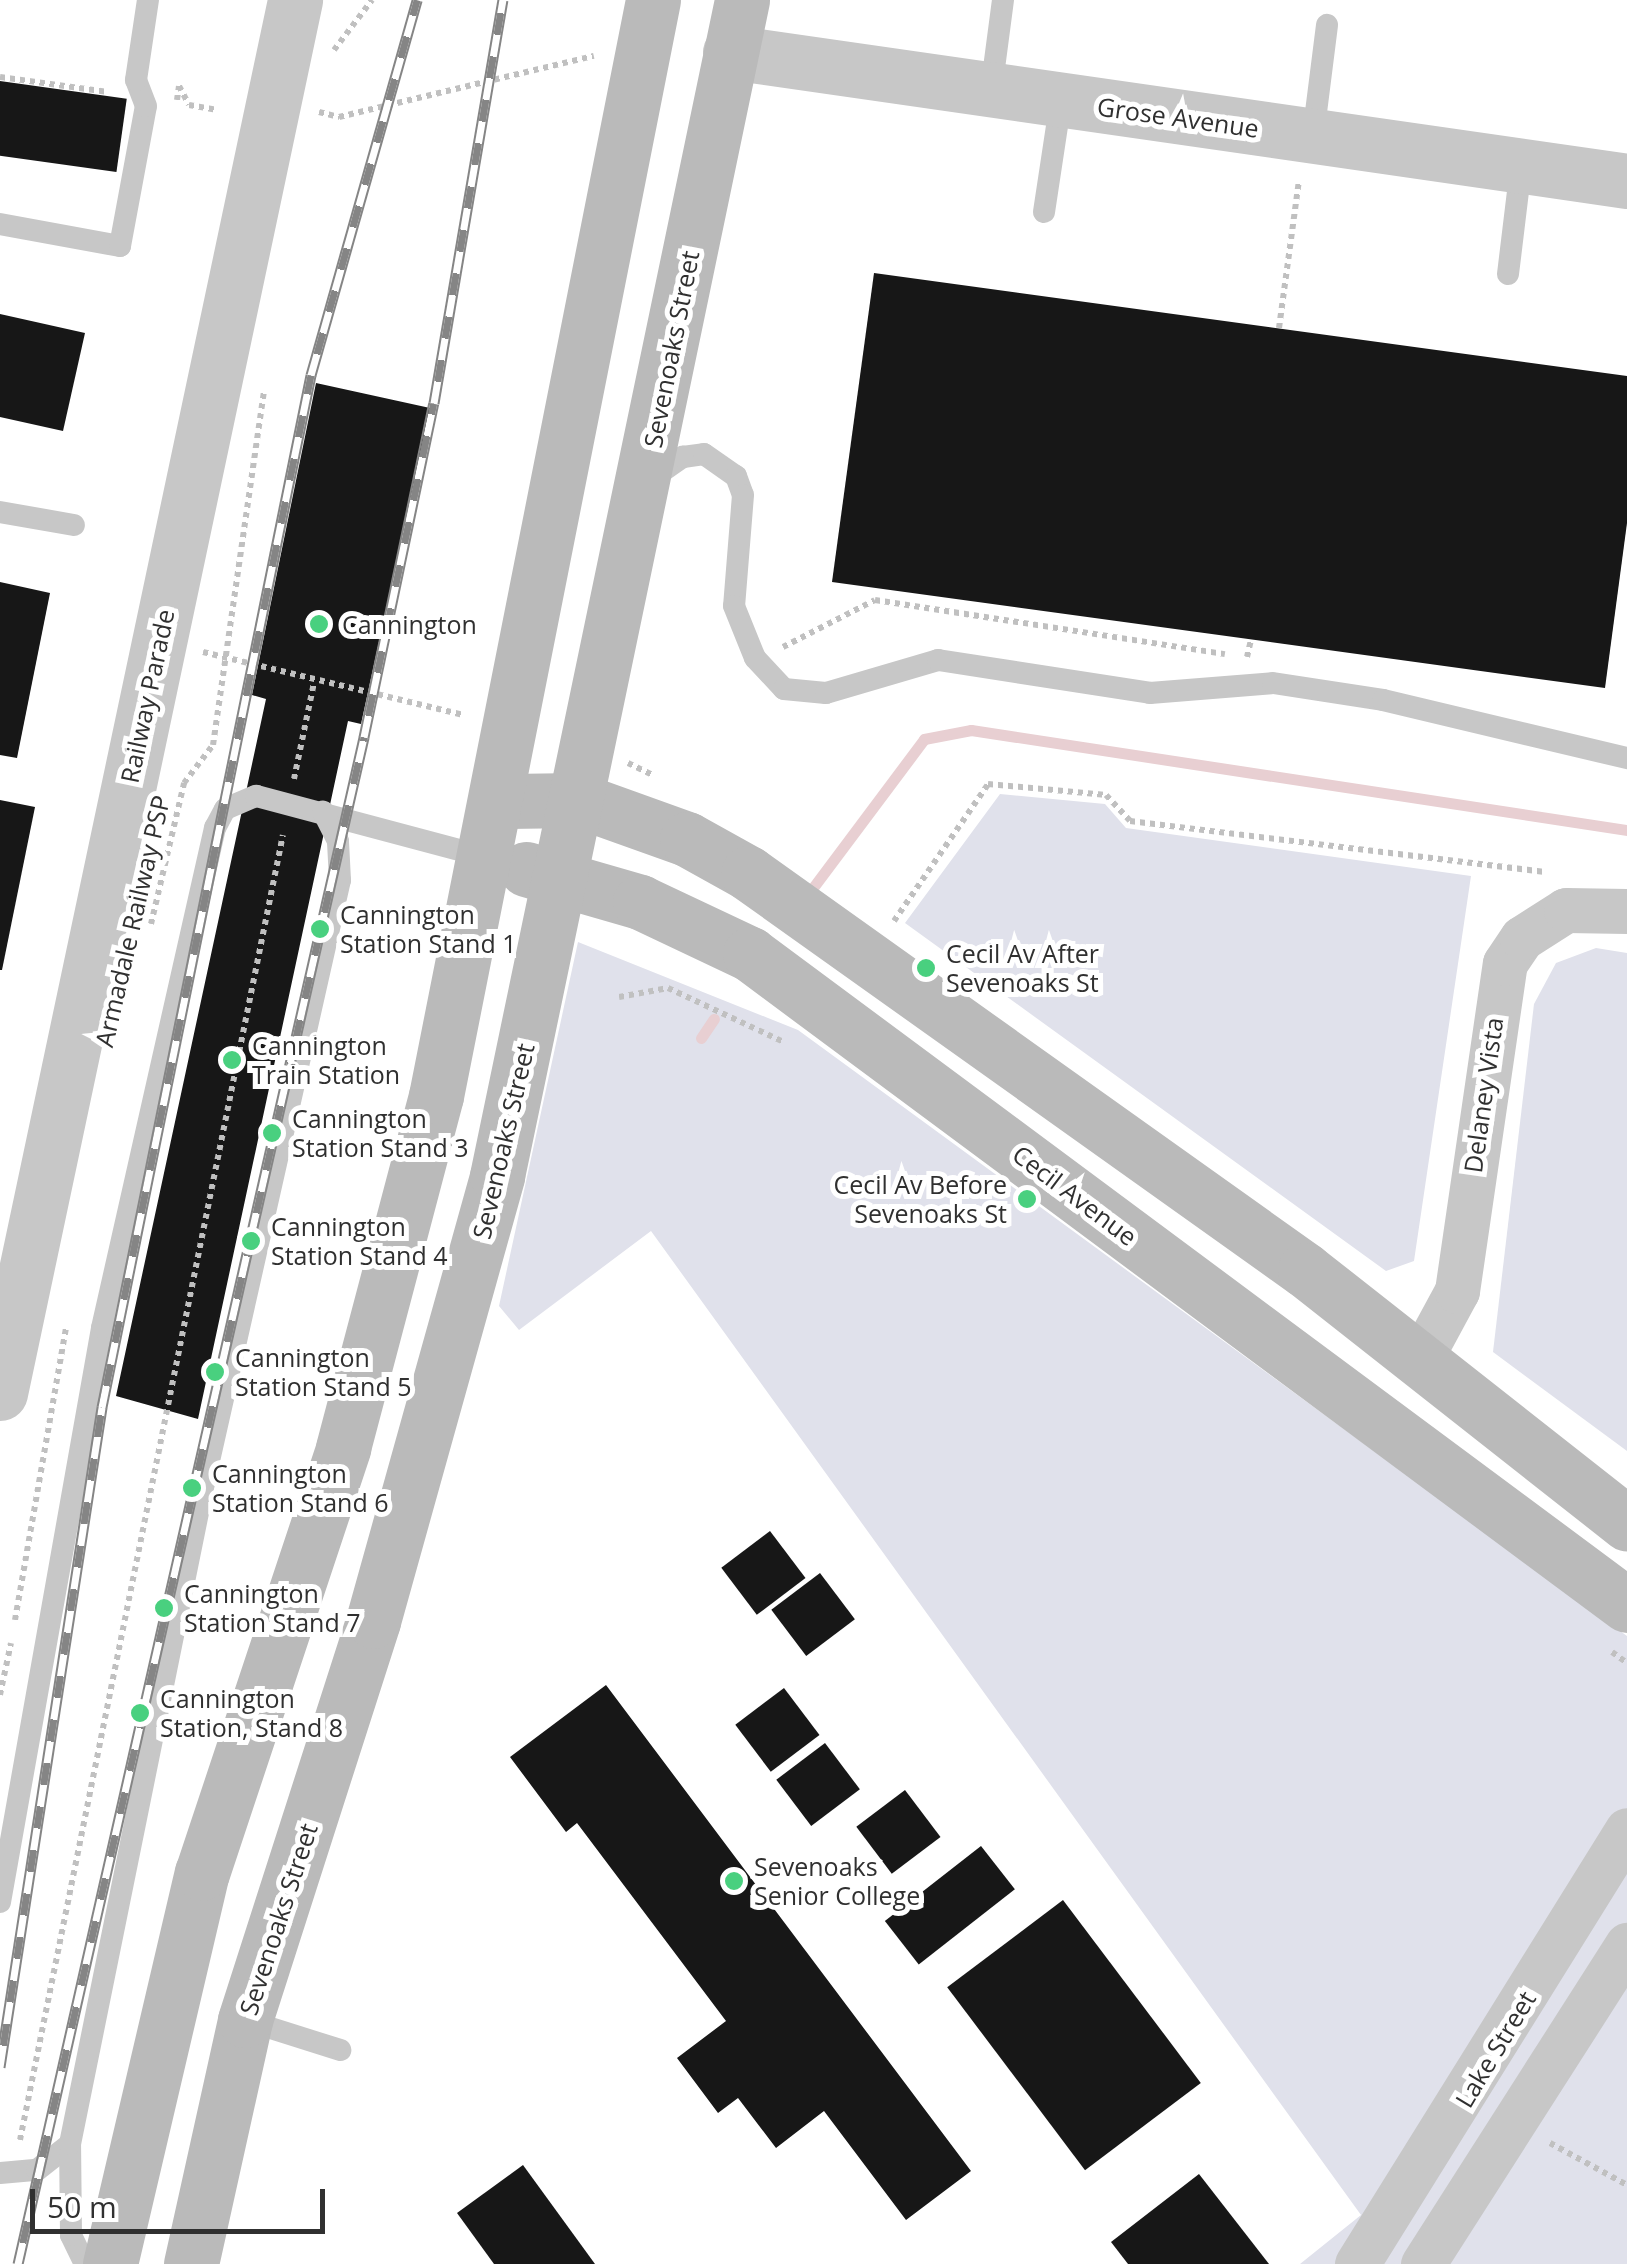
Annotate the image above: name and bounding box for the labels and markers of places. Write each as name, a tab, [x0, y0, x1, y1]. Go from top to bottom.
place label: Cannington	[342, 609, 477, 639]
marker: Cannington	[306, 611, 332, 637]
place label: Cannington Station Stand 1	[340, 900, 517, 959]
marker: Cannington Station Stand 1	[309, 918, 331, 940]
place label: Cecil Av After Sevenoaks St	[946, 939, 1099, 998]
marker: Cecil Av After Sevenoaks St	[915, 957, 937, 979]
place label: Cannington Train Station	[252, 1031, 400, 1090]
marker: Cannington Train Station	[221, 1049, 243, 1071]
place label: Cannington Station Stand 3	[292, 1104, 469, 1163]
marker: Cannington Station Stand 3	[261, 1122, 283, 1144]
place label: Cecil Av Before Sevenoaks St	[833, 1170, 1007, 1229]
marker: Cecil Av Before Sevenoaks St	[1016, 1188, 1038, 1210]
place label: Cannington Station Stand 4	[271, 1212, 448, 1271]
marker: Cannington Station Stand 4	[240, 1230, 262, 1252]
place label: Cannington Station Stand 5	[235, 1343, 412, 1402]
marker: Cannington Station Stand 5	[204, 1361, 226, 1383]
place label: Cannington Station Stand 6	[212, 1459, 389, 1518]
marker: Cannington Station Stand 6	[181, 1477, 203, 1499]
place label: Cannington Station Stand 7	[184, 1579, 361, 1638]
marker: Cannington Station Stand 7	[153, 1597, 175, 1619]
place label: Cannington Station, Stand 8	[160, 1684, 343, 1743]
marker: Cannington Station, Stand 8	[129, 1702, 151, 1724]
place label: Sevenoaks Senior College	[754, 1852, 920, 1911]
marker: Sevenoaks Senior College	[723, 1870, 745, 1892]

